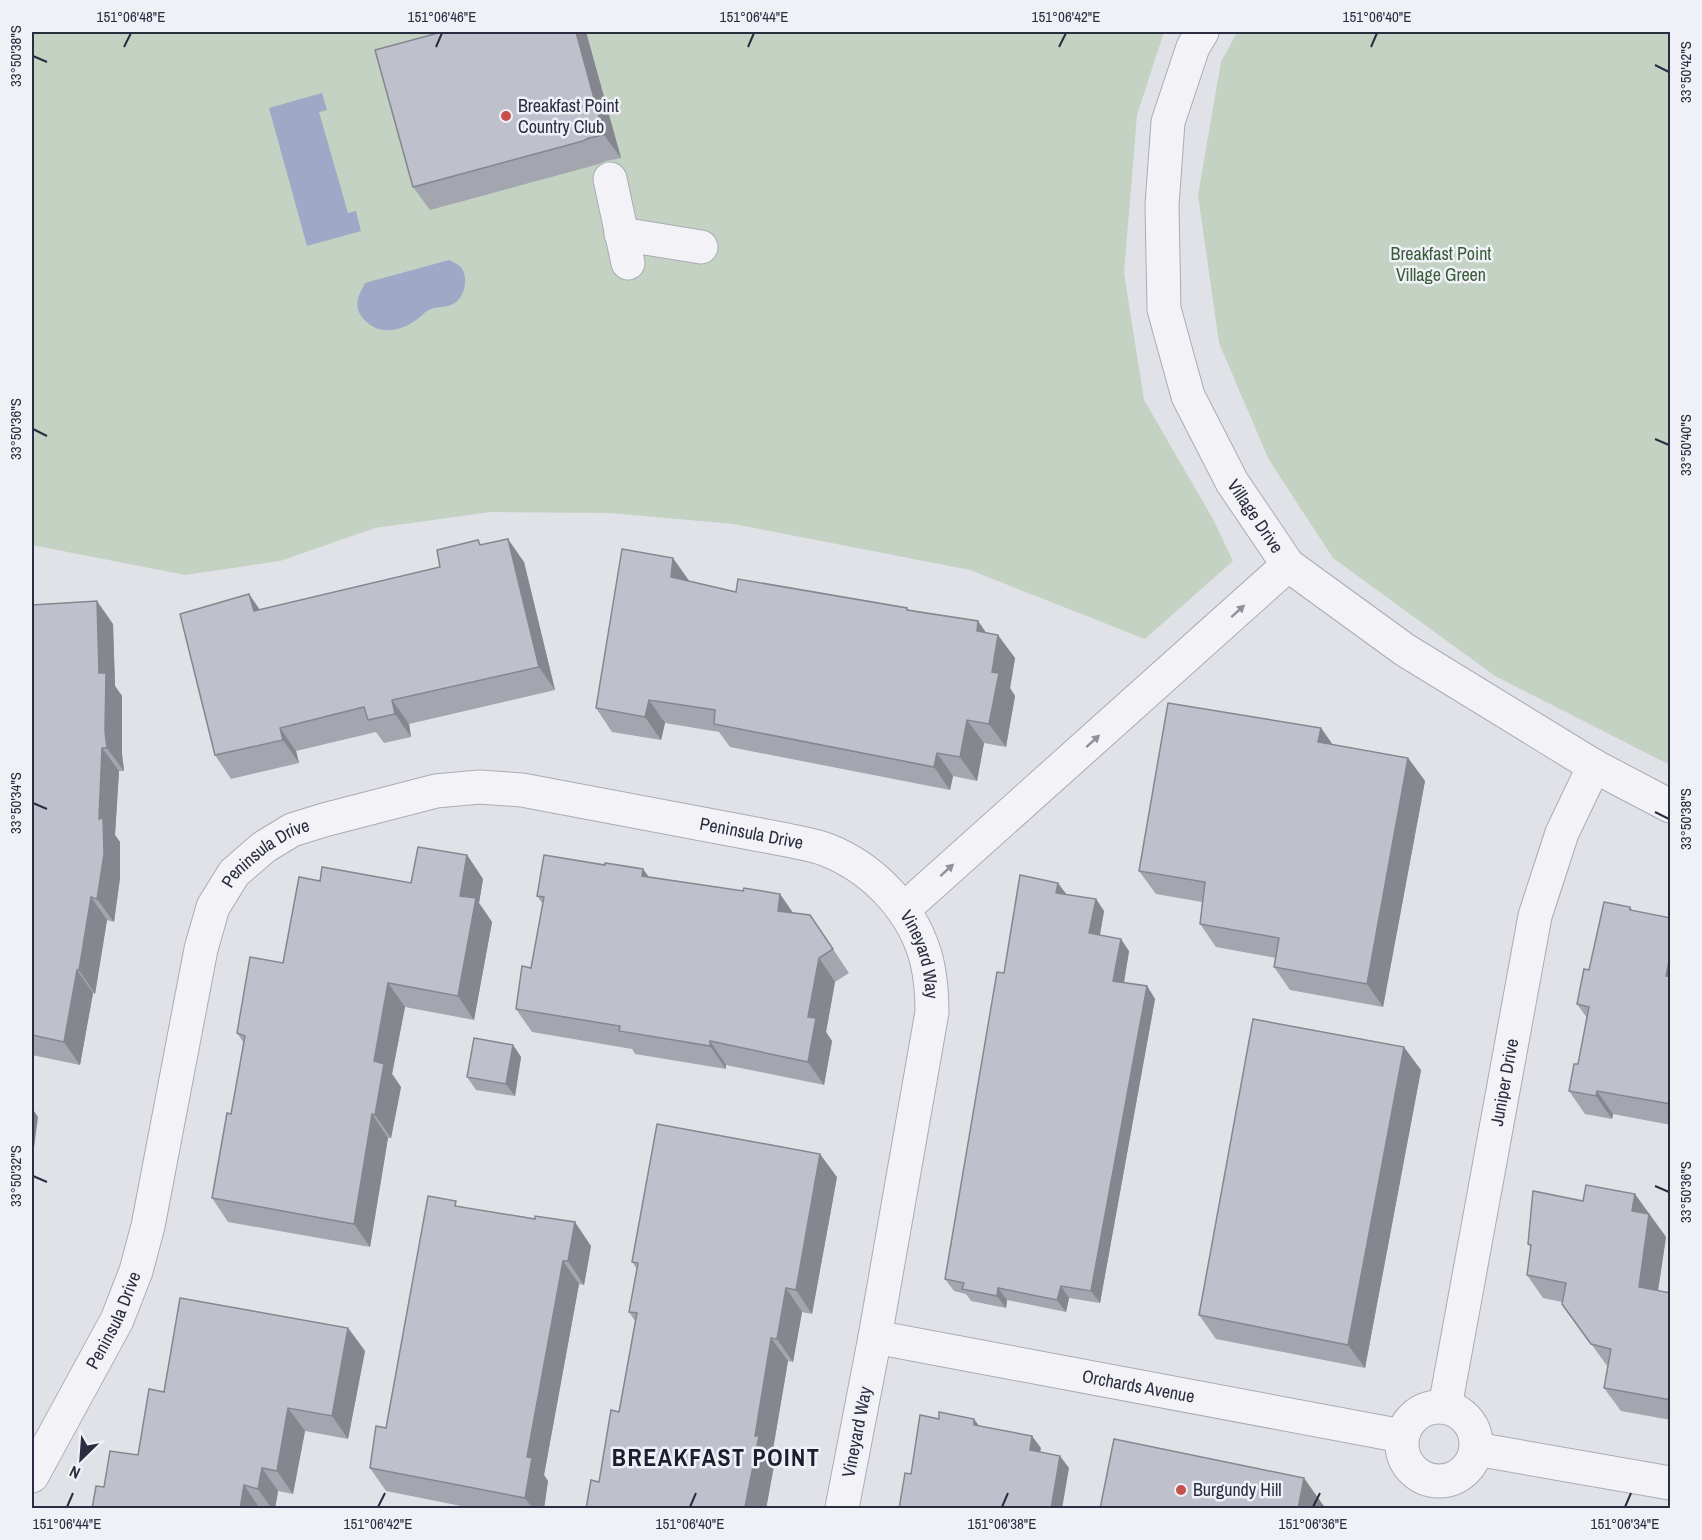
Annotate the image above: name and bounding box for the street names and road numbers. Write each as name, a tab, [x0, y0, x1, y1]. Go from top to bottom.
street label: Village Drive	[1222, 474, 1289, 558]
street label: Peninsula Drive	[698, 811, 806, 855]
street label: Peninsula Drive	[215, 812, 312, 892]
street label: Vineyard Way	[894, 905, 945, 1000]
street label: Juniper Drive	[1484, 1036, 1524, 1128]
street label: Peninsula Drive	[80, 1268, 147, 1373]
street label: Orchards Avenue	[1080, 1363, 1197, 1409]
street label: Vineyard Way	[835, 1384, 878, 1479]

